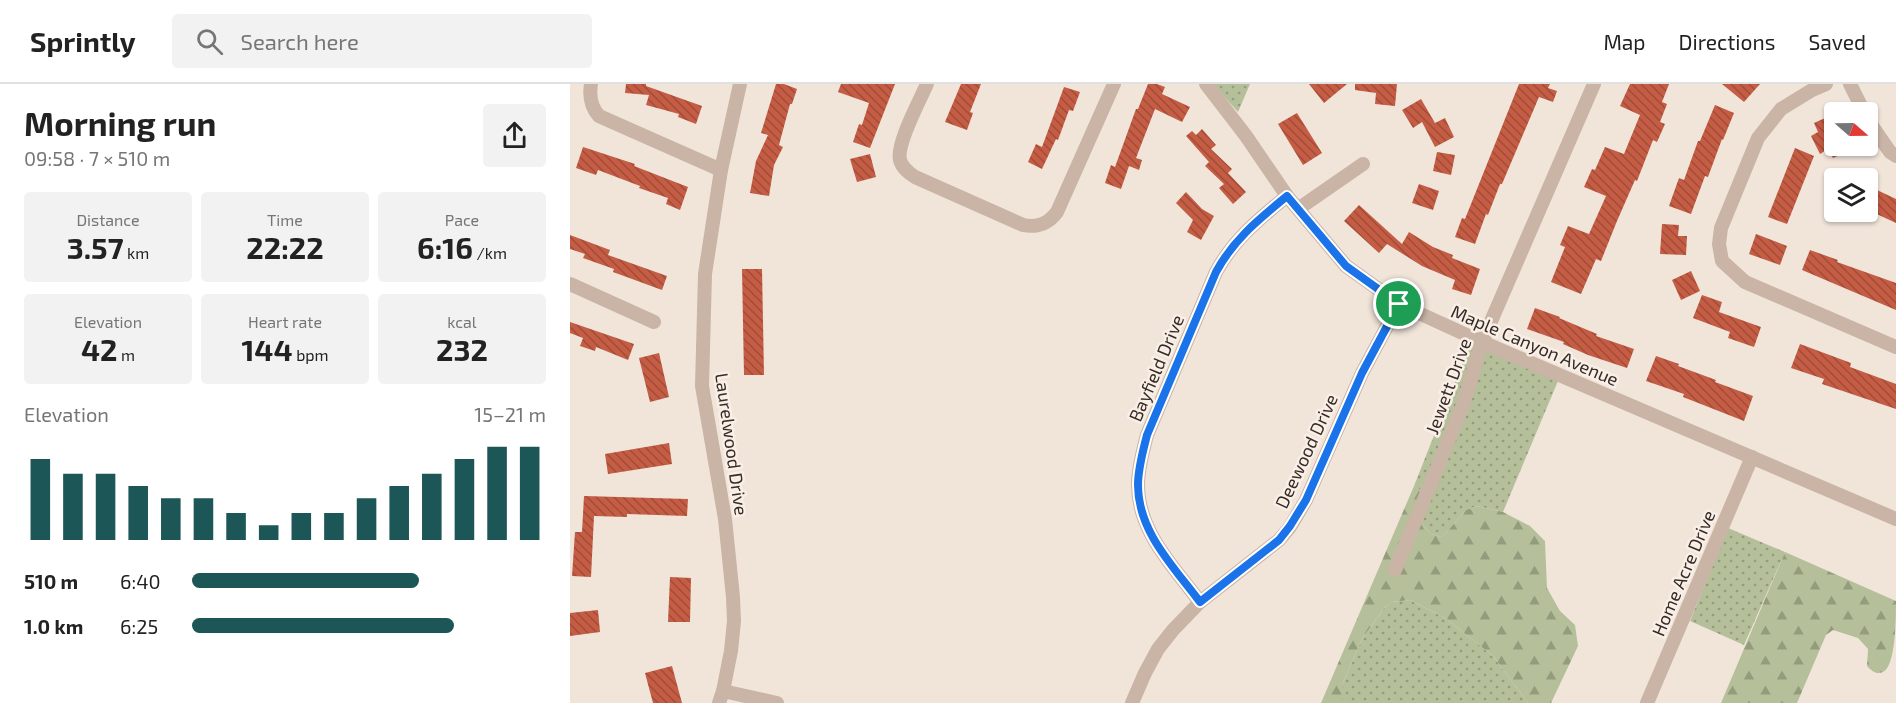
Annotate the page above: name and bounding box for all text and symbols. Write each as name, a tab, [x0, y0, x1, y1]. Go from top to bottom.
search box	[172, 14, 592, 68]
text: Sprintly	[30, 24, 136, 58]
icon: search	[193, 25, 226, 58]
text: Search here	[241, 28, 359, 54]
text: Map	[1603, 29, 1646, 54]
text: Directions	[1679, 29, 1775, 54]
text: Saved	[1808, 29, 1866, 54]
north arrow	[1824, 102, 1878, 156]
map controls	[1824, 102, 1878, 222]
text: Morning run	[24, 103, 216, 143]
button: share	[483, 104, 546, 167]
text: 09:58 · 7 × 510 m	[24, 146, 170, 170]
button: layers	[1824, 168, 1878, 222]
text: Distance	[76, 210, 140, 229]
text: Time	[267, 210, 303, 229]
text: Pace	[445, 210, 479, 229]
text: 3.57	[67, 229, 124, 265]
text: 22:22	[246, 229, 324, 265]
text: 6:16	[417, 229, 473, 265]
text: km	[124, 243, 149, 262]
text: /km	[473, 243, 507, 262]
pin	[1373, 278, 1424, 329]
icon: arrive	[1382, 287, 1415, 320]
street label: Maple Canyon Avenue	[1448, 300, 1622, 390]
street label: Bayfield Drive	[1124, 311, 1188, 425]
text: Elevation	[74, 312, 142, 331]
text: Heart rate	[248, 312, 322, 331]
text: kcal	[447, 312, 477, 331]
text: 42	[81, 331, 117, 367]
text: 144	[241, 331, 293, 367]
text: 232	[436, 331, 488, 367]
street label: Jewett Drive	[1420, 335, 1476, 437]
text: m	[117, 345, 135, 364]
text: bpm	[293, 345, 329, 364]
street label: Laurelwood Drive	[711, 371, 753, 517]
street label: Deewood Drive	[1270, 390, 1342, 512]
text: Elevation	[24, 402, 109, 426]
text: 15–21 m	[474, 402, 546, 426]
street label: Home Acre Drive	[1647, 507, 1719, 639]
text: 510 m	[24, 569, 78, 593]
text: 6:40	[120, 569, 161, 593]
text: 1.0 km	[24, 614, 83, 638]
text: 6:25	[120, 614, 158, 638]

